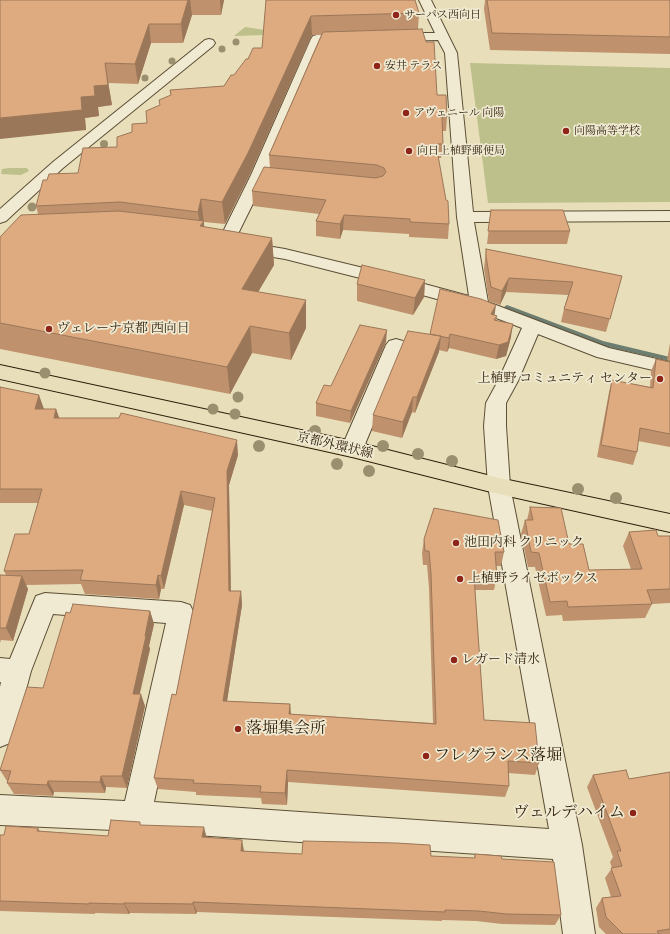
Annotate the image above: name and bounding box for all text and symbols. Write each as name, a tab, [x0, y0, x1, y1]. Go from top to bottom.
place label: サーパス西向日	[404, 8, 481, 22]
marker: サーパス西向日	[391, 10, 401, 20]
place label: 安井 テラス	[385, 59, 442, 73]
marker: 安井 テラス	[372, 61, 382, 71]
place label: アヴェニール 向陽	[414, 106, 504, 120]
marker: アヴェニール 向陽	[401, 108, 411, 118]
place label: 向陽高等学校	[574, 124, 640, 138]
marker: 向陽高等学校	[561, 126, 571, 136]
place label: 向日上植野郵便局	[417, 144, 505, 158]
marker: 向日上植野郵便局	[404, 146, 414, 156]
place label: ヴェレーナ京都 西向日	[57, 321, 190, 337]
marker: ヴェレーナ京都 西向日	[44, 324, 54, 334]
place label: 上植野 コミュニティ センター	[477, 371, 652, 387]
marker: 上植野 コミュニティ センター	[655, 374, 665, 384]
street label: 京都外環状線	[295, 430, 375, 462]
place label: 池田内科 クリニック	[464, 535, 584, 551]
marker: 池田内科 クリニック	[451, 538, 461, 548]
place label: 上植野ライゼボックス	[468, 571, 598, 587]
marker: 上植野ライゼボックス	[455, 574, 465, 584]
place label: レガード清水	[462, 652, 540, 668]
marker: レガード清水	[449, 655, 459, 665]
place label: 落堀集会所	[246, 719, 326, 739]
marker: 落堀集会所	[233, 724, 243, 734]
place label: フレグランス落堀	[434, 746, 562, 766]
marker: フレグランス落堀	[421, 751, 431, 761]
place label: ヴェルデハイム	[513, 803, 625, 823]
marker: ヴェルデハイム	[628, 808, 638, 818]

